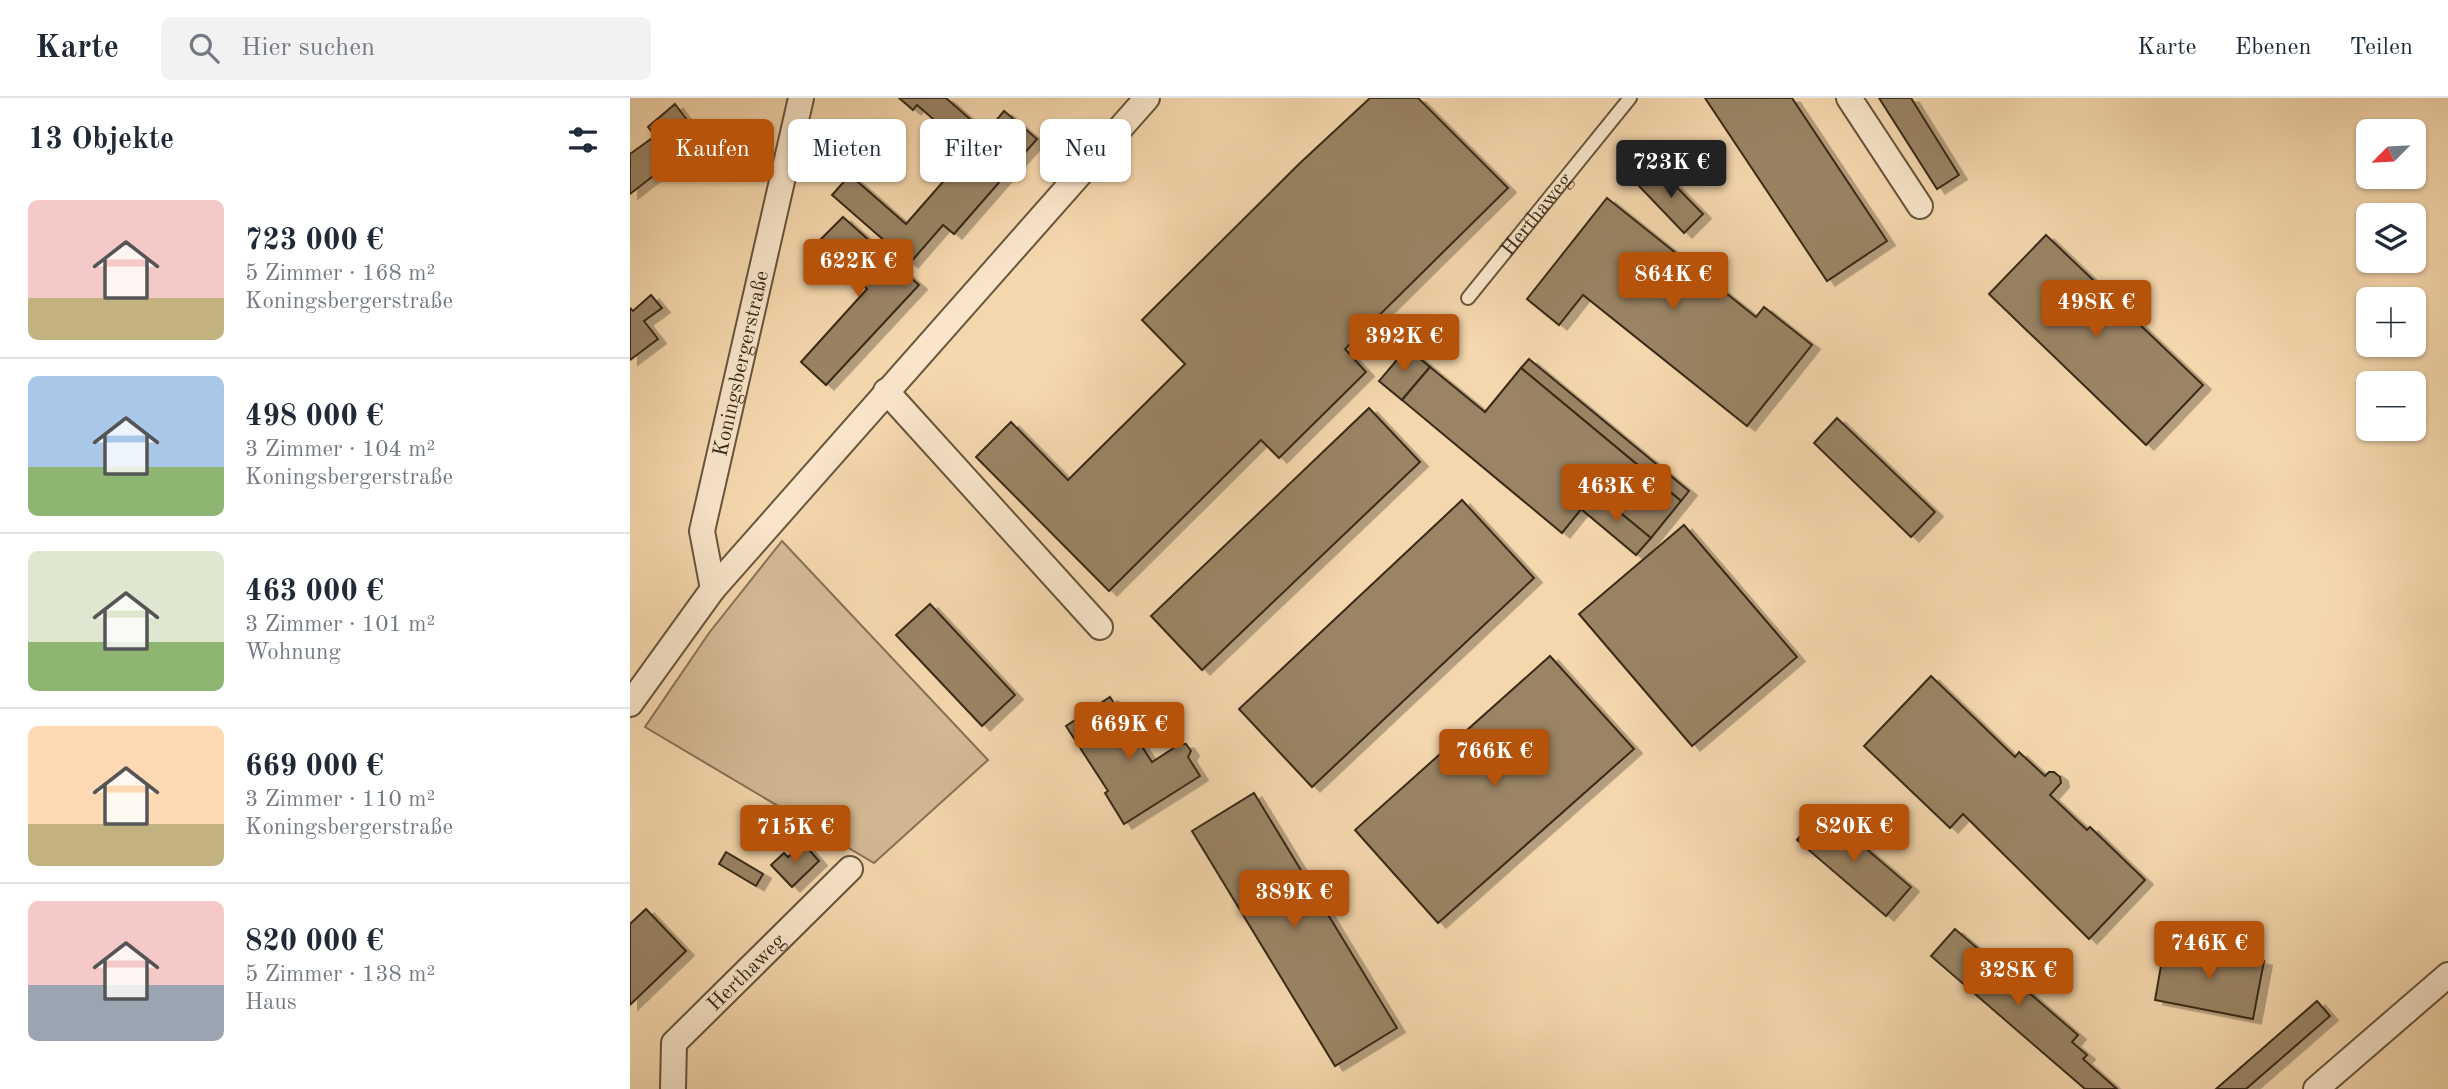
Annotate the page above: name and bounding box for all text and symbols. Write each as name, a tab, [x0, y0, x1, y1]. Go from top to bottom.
search box	[161, 17, 651, 80]
icon: search	[185, 29, 223, 67]
text: Karte	[35, 32, 119, 65]
text: Hier suchen	[241, 35, 375, 61]
text: Karte	[2137, 36, 2197, 60]
text: Ebenen	[2235, 36, 2311, 60]
text: Teilen	[2349, 36, 2413, 60]
chip: Kaufen	[651, 119, 774, 182]
chip: Mieten	[788, 119, 906, 182]
chip: Filter	[920, 119, 1026, 182]
chip: Neu	[1040, 119, 1131, 182]
north arrow	[2356, 119, 2426, 189]
map controls	[2356, 119, 2426, 441]
icon: filters	[564, 121, 602, 159]
text: 13 Objekte	[28, 125, 174, 155]
pin: 723K €	[1614, 140, 1728, 200]
text: 723K €	[1632, 151, 1710, 174]
street label: Herthaweg	[1498, 169, 1577, 260]
button: layers	[2356, 203, 2426, 273]
text: 723 000 €	[245, 226, 384, 256]
icon: home	[84, 228, 168, 312]
pin: 622K €	[801, 240, 915, 299]
text: 622K €	[819, 250, 897, 273]
pin: 864K €	[1616, 252, 1730, 312]
text: 5 Zimmer · 168 m²	[245, 262, 435, 285]
text: 864K €	[1634, 263, 1712, 286]
street label: Koningsbergerstraße	[710, 269, 773, 459]
pin: 498K €	[2039, 280, 2153, 340]
button: +	[2356, 287, 2426, 357]
text: Koningsbergerstraße	[245, 290, 453, 313]
text: 498K €	[2057, 291, 2135, 314]
pin: 392K €	[1347, 314, 1461, 374]
text: 392K €	[1365, 325, 1443, 348]
button: −	[2356, 371, 2426, 441]
text: 498 000 €	[245, 402, 384, 432]
icon: home	[84, 404, 168, 488]
text: 3 Zimmer · 104 m²	[245, 438, 435, 461]
pin: 463K €	[1559, 464, 1673, 524]
text: Koningsbergerstraße	[245, 466, 453, 489]
text: 463K €	[1577, 475, 1655, 498]
text: 463 000 €	[245, 577, 384, 607]
icon: home	[84, 579, 168, 663]
text: 3 Zimmer · 101 m²	[245, 613, 435, 636]
text: Wohnung	[245, 641, 341, 664]
pin: 669K €	[1072, 702, 1186, 762]
text: 669K €	[1090, 713, 1168, 736]
pin: 766K €	[1437, 730, 1551, 789]
text: 766K €	[1455, 740, 1533, 763]
text: 669 000 €	[245, 752, 384, 782]
icon: home	[84, 754, 168, 838]
text: 3 Zimmer · 110 m²	[245, 788, 435, 811]
pin: 820K €	[1797, 804, 1911, 864]
pin: 715K €	[738, 806, 852, 865]
text: 820K €	[1815, 815, 1893, 838]
text: Koningsbergerstraße	[245, 816, 453, 839]
text: 715K €	[756, 816, 834, 839]
pin: 389K €	[1237, 870, 1351, 930]
text: 389K €	[1255, 881, 1333, 904]
pin: 746K €	[2152, 922, 2266, 981]
text: 820 000 €	[245, 927, 384, 957]
icon: home	[84, 929, 168, 1013]
street label: Herthaweg	[704, 930, 790, 1016]
text: 746K €	[2170, 932, 2248, 955]
pin: 328K €	[1961, 948, 2075, 1008]
text: 328K €	[1979, 959, 2057, 982]
text: 5 Zimmer · 138 m²	[245, 963, 435, 986]
text: Haus	[245, 991, 297, 1014]

